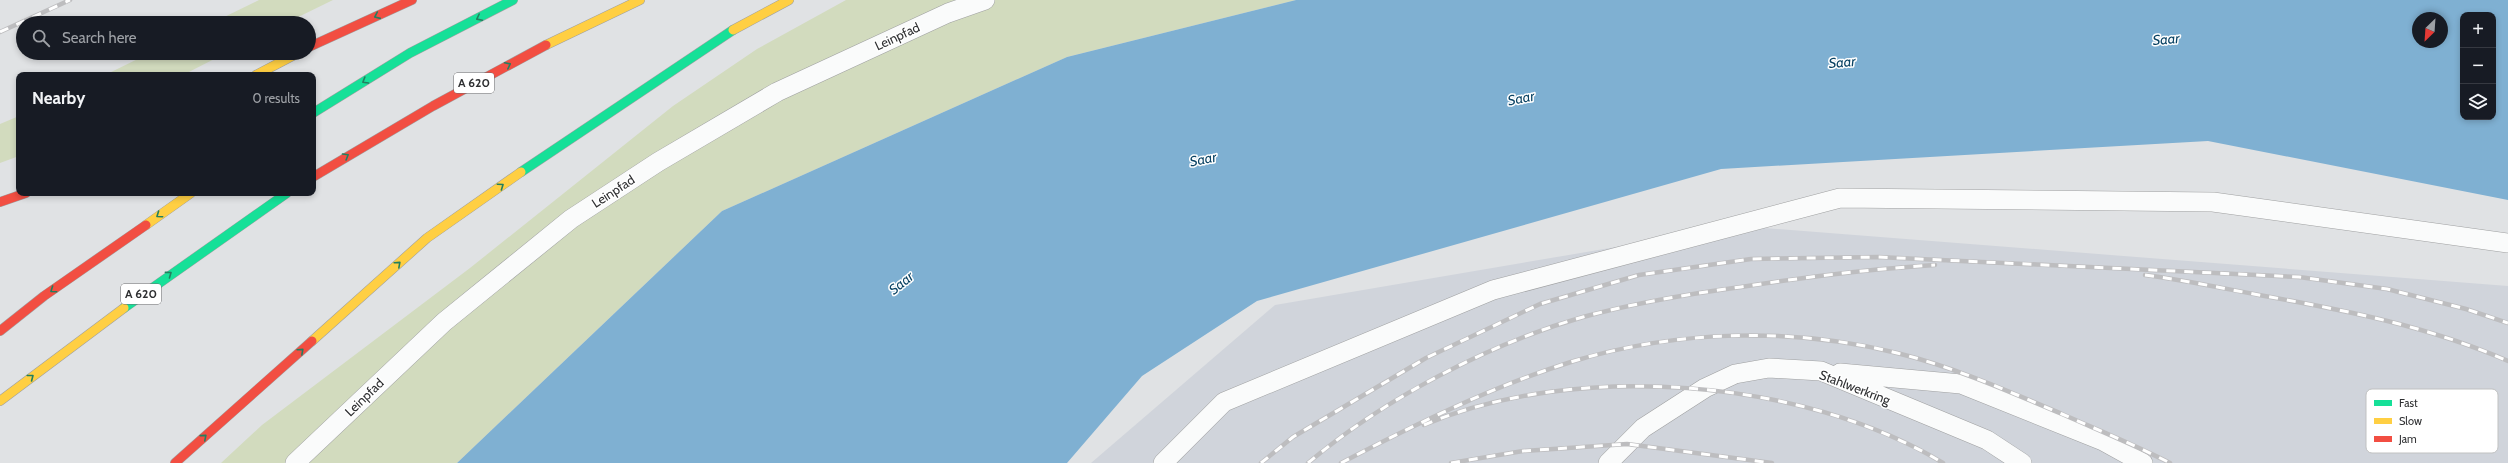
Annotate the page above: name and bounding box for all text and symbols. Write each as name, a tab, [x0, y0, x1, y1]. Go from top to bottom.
one-way arrow	[373, 11, 381, 19]
north arrow	[2412, 12, 2448, 48]
map controls	[2460, 12, 2496, 120]
button: +	[2460, 12, 2496, 48]
one-way arrow	[476, 13, 483, 21]
search box	[16, 16, 316, 60]
street label: Leinpfad	[872, 19, 922, 53]
icon: search	[30, 27, 52, 49]
text: Search here	[62, 29, 137, 47]
water label: Saar	[2152, 29, 2181, 49]
button: −	[2460, 48, 2496, 84]
water label: Saar	[1828, 52, 1857, 72]
one-way arrow	[504, 62, 512, 70]
road number: A 620	[454, 73, 494, 93]
one-way arrow	[362, 76, 369, 83]
button: layers	[2460, 84, 2496, 120]
water label: Saar	[1506, 86, 1537, 109]
text: Nearby	[32, 88, 85, 108]
text: 0 results	[252, 90, 300, 106]
water label: Saar	[1188, 147, 1219, 170]
one-way arrow	[342, 154, 349, 161]
street label: Leinpfad	[589, 171, 637, 211]
one-way arrow	[497, 184, 504, 191]
one-way arrow	[156, 210, 163, 218]
one-way arrow	[393, 261, 401, 269]
water label: Saar	[885, 267, 918, 298]
one-way arrow	[164, 272, 171, 279]
road number: A 620	[121, 284, 161, 304]
one-way arrow	[50, 285, 57, 292]
one-way arrow	[296, 348, 304, 355]
street label: Stahlwerkring	[1817, 366, 1893, 408]
one-way arrow	[26, 375, 33, 382]
street label: Leinpfad	[341, 375, 387, 419]
legend	[2366, 389, 2498, 453]
text: Fast	[2399, 396, 2418, 410]
text: Slow	[2399, 414, 2422, 428]
text: Jam	[2398, 432, 2417, 446]
one-way arrow	[199, 435, 207, 442]

